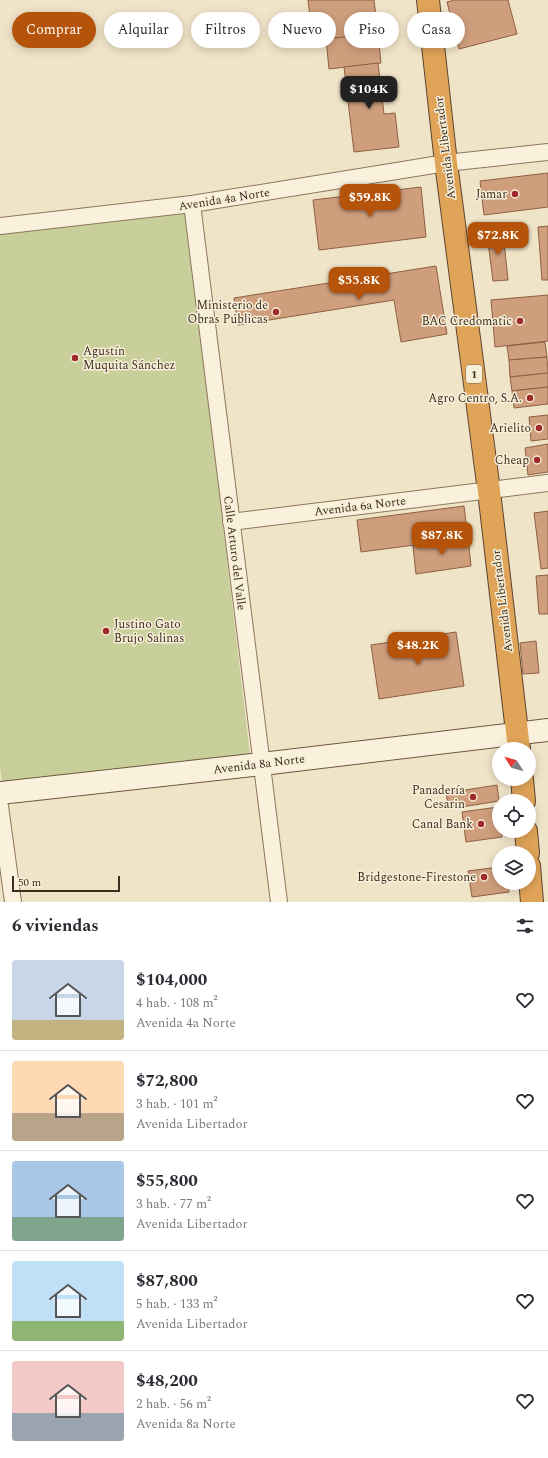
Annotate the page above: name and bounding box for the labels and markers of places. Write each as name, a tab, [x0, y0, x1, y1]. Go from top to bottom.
pin: $104K	[341, 76, 397, 110]
pin: $59.8K	[337, 184, 403, 218]
place label: Jamar	[476, 185, 507, 204]
marker: Jamar	[510, 189, 520, 199]
pin: $72.8K	[465, 222, 531, 256]
pin: $55.8K	[326, 267, 392, 301]
place label: Ministerio de Obras Públicas	[187, 296, 268, 329]
marker: Ministerio de Obras Públicas	[271, 307, 281, 317]
place label: BAC Credomatic	[422, 312, 512, 331]
marker: BAC Credomatic	[515, 316, 525, 326]
place label: Agustín Muquita Sánchez	[83, 342, 175, 375]
marker: Agustín Muquita Sánchez	[70, 353, 80, 363]
place label: Agro Centro, S.A.	[428, 389, 522, 408]
marker: Agro Centro, S.A.	[525, 393, 535, 403]
place label: Arielito	[490, 419, 531, 438]
marker: Arielito	[534, 423, 544, 433]
place label: Cheap	[495, 451, 529, 470]
marker: Cheap	[532, 455, 542, 465]
pin: $87.8K	[409, 522, 475, 556]
place label: Justino Gato Brujo Salinas	[114, 615, 184, 648]
marker: Justino Gato Brujo Salinas	[101, 626, 111, 636]
pin: $48.2K	[385, 632, 451, 666]
place label: Panadería Cesarin	[412, 781, 465, 814]
marker: Panadería Cesarin	[468, 792, 478, 802]
place label: Canal Bank	[412, 815, 473, 834]
marker: Canal Bank	[476, 819, 486, 829]
place label: Bridgestone-Firestone	[357, 868, 476, 887]
marker: Bridgestone-Firestone	[479, 872, 489, 882]

